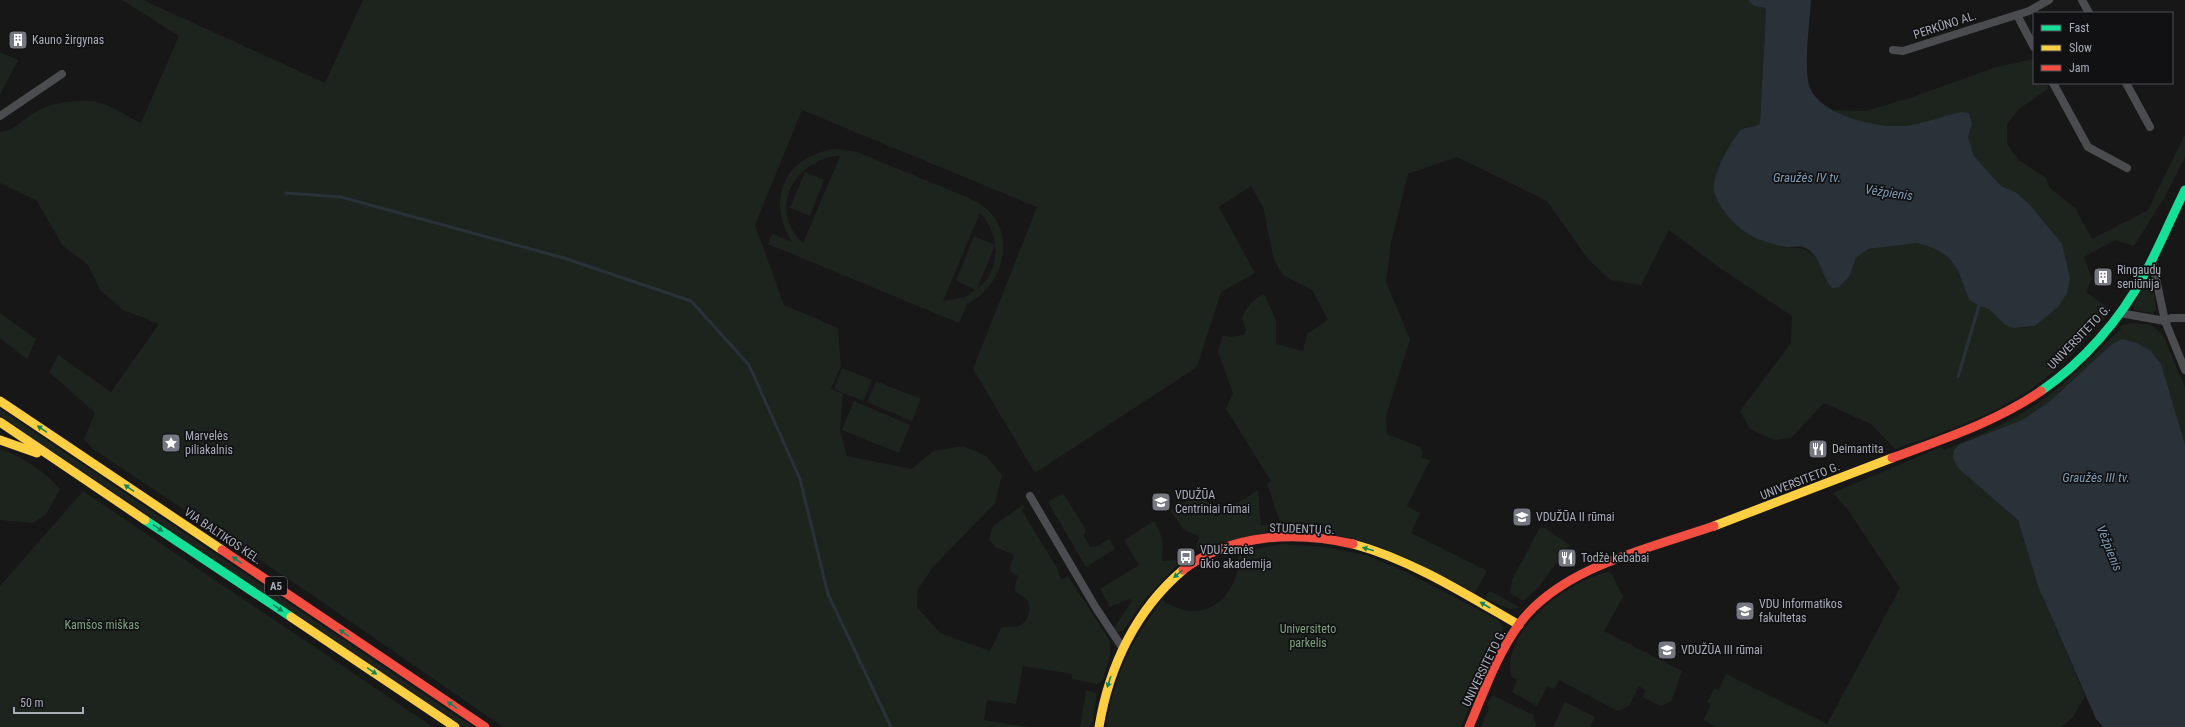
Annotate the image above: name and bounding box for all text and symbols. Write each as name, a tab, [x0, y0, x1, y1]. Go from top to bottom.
street label: PERKŪNO AL.	[1912, 8, 1978, 42]
legend	[2033, 12, 2173, 84]
text: Fast	[2069, 21, 2090, 35]
building icon: Kauno žirgynas	[7, 29, 29, 51]
place label: Kauno žirgynas	[32, 33, 104, 47]
text: Slow	[2069, 41, 2092, 55]
text: Jam	[2069, 61, 2090, 75]
water label: Graužės IV tv.	[1773, 170, 1841, 185]
water label: Vėžpienis	[1864, 182, 1914, 203]
place label: Ringaudų seniūnija	[2117, 263, 2161, 291]
building icon: Ringaudų seniūnija	[2092, 266, 2114, 288]
street label: UNIVERSITETO G.	[2045, 302, 2113, 372]
one-way arrow	[37, 425, 47, 433]
place label: Marvelės piliakalnis	[185, 429, 233, 457]
place icon: Marvelės piliakalnis	[160, 432, 182, 454]
restaurant icon: Deimantita	[1807, 438, 1829, 460]
place label: Deimantita	[1832, 442, 1884, 456]
street label: UNIVERSITETO G.	[1758, 459, 1842, 503]
water label: Graužės III tv.	[2062, 470, 2130, 485]
one-way arrow	[124, 484, 134, 492]
place label: VDUŽŪA Centriniai rūmai	[1175, 487, 1250, 516]
school or university icon: VDUŽŪA Centriniai rūmai	[1150, 491, 1172, 513]
street label: VIA BALTIKOS KEL.	[182, 505, 264, 567]
school or university icon: VDUŽŪA II rūmai	[1511, 506, 1533, 528]
place label: VDUŽŪA II rūmai	[1536, 509, 1615, 524]
street label: STUDENTŲ G.	[1269, 521, 1335, 537]
water label: Vėžpienis	[2094, 523, 2126, 573]
one-way arrow	[153, 524, 163, 532]
place label: VDU žemės ūkio akademija	[1200, 543, 1272, 571]
bus stop icon: VDU žemės ūkio akademija	[1175, 546, 1197, 568]
one-way arrow	[1362, 546, 1374, 552]
restaurant icon: Todžė kebabai	[1556, 547, 1578, 569]
place label: Todžė kebabai	[1581, 551, 1649, 565]
one-way arrow	[231, 556, 242, 564]
one-way arrow	[1173, 569, 1183, 578]
road number: A5	[265, 577, 287, 595]
place label: VDU Informatikos fakultetas	[1759, 597, 1842, 625]
school or university icon: VDU Informatikos fakultetas	[1734, 600, 1756, 622]
one-way arrow	[1480, 602, 1491, 609]
one-way arrow	[272, 604, 283, 612]
park label: Kamšos miškas	[65, 618, 139, 632]
park label: Universiteto parkelis	[1280, 622, 1336, 650]
street label: UNIVERSITETO G.	[1459, 627, 1509, 709]
one-way arrow	[339, 629, 350, 637]
school or university icon: VDUŽŪA III rūmai	[1656, 639, 1678, 661]
place label: VDUŽŪA III rūmai	[1681, 642, 1763, 657]
one-way arrow	[366, 667, 377, 675]
one-way arrow	[1106, 676, 1112, 688]
scale bar	[14, 689, 83, 715]
text: 50 m	[20, 696, 44, 710]
one-way arrow	[447, 701, 458, 709]

